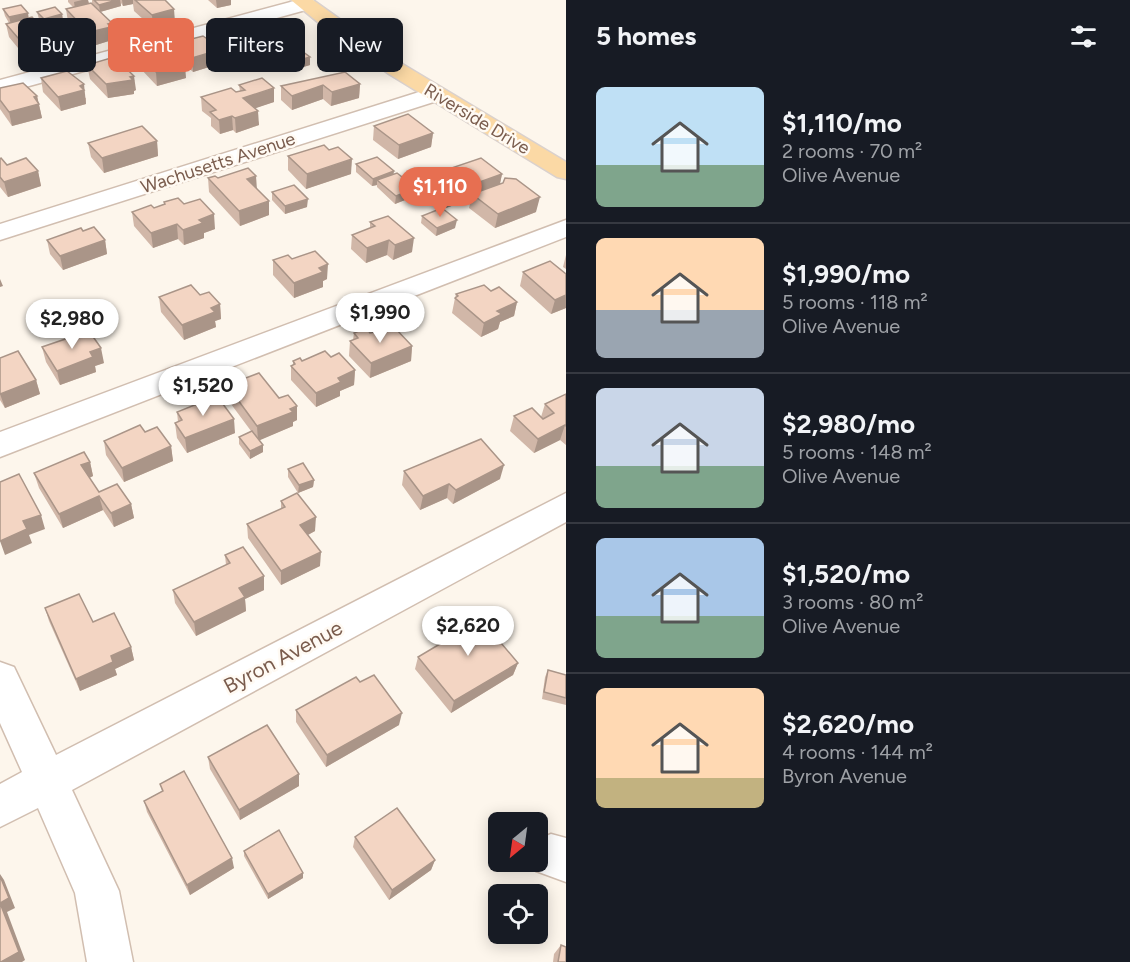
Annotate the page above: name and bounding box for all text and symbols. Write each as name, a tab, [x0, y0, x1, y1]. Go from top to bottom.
chip: Buy	[18, 18, 96, 72]
chip: Rent	[108, 18, 194, 72]
chip: Filters	[206, 18, 305, 72]
chip: New	[317, 18, 403, 72]
text: 5 homes	[596, 20, 696, 52]
icon: filters	[1067, 20, 1100, 53]
street label: Riverside Drive	[420, 79, 534, 159]
text: $1,110/mo	[782, 107, 902, 139]
icon: home	[644, 111, 716, 183]
street label: Wachusetts Avenue	[138, 128, 298, 198]
text: 2 rooms · 70 m²	[782, 139, 922, 163]
text: Olive Avenue	[782, 163, 900, 187]
pin: $1,110	[391, 167, 489, 218]
text: $1,110	[413, 174, 467, 198]
text: $1,990/mo	[782, 258, 910, 290]
icon: home	[644, 262, 716, 334]
text: 5 rooms · 118 m²	[782, 290, 928, 314]
pin: $1,990	[331, 293, 429, 344]
pin: $2,980	[23, 299, 121, 350]
text: $1,990	[350, 300, 410, 324]
text: $2,980	[40, 306, 104, 330]
text: Olive Avenue	[782, 314, 900, 338]
pin: $1,520	[154, 366, 252, 417]
text: $1,520	[173, 373, 233, 397]
text: $2,980/mo	[782, 408, 915, 440]
icon: home	[644, 412, 716, 484]
text: 5 rooms · 148 m²	[782, 440, 932, 464]
text: Olive Avenue	[782, 464, 900, 488]
text: $1,520/mo	[782, 558, 910, 590]
icon: home	[644, 562, 716, 634]
text: 3 rooms · 80 m²	[782, 590, 923, 614]
pin: $2,620	[419, 606, 517, 657]
text: $2,620	[436, 613, 500, 637]
text: Olive Avenue	[782, 614, 900, 638]
street label: Byron Avenue	[219, 615, 347, 698]
text: $2,620/mo	[782, 708, 914, 740]
icon: home	[644, 712, 716, 784]
text: 4 rooms · 144 m²	[782, 740, 933, 764]
text: Byron Avenue	[782, 764, 907, 788]
north arrow	[488, 812, 548, 872]
map controls	[488, 812, 548, 944]
button: locate	[488, 884, 548, 944]

